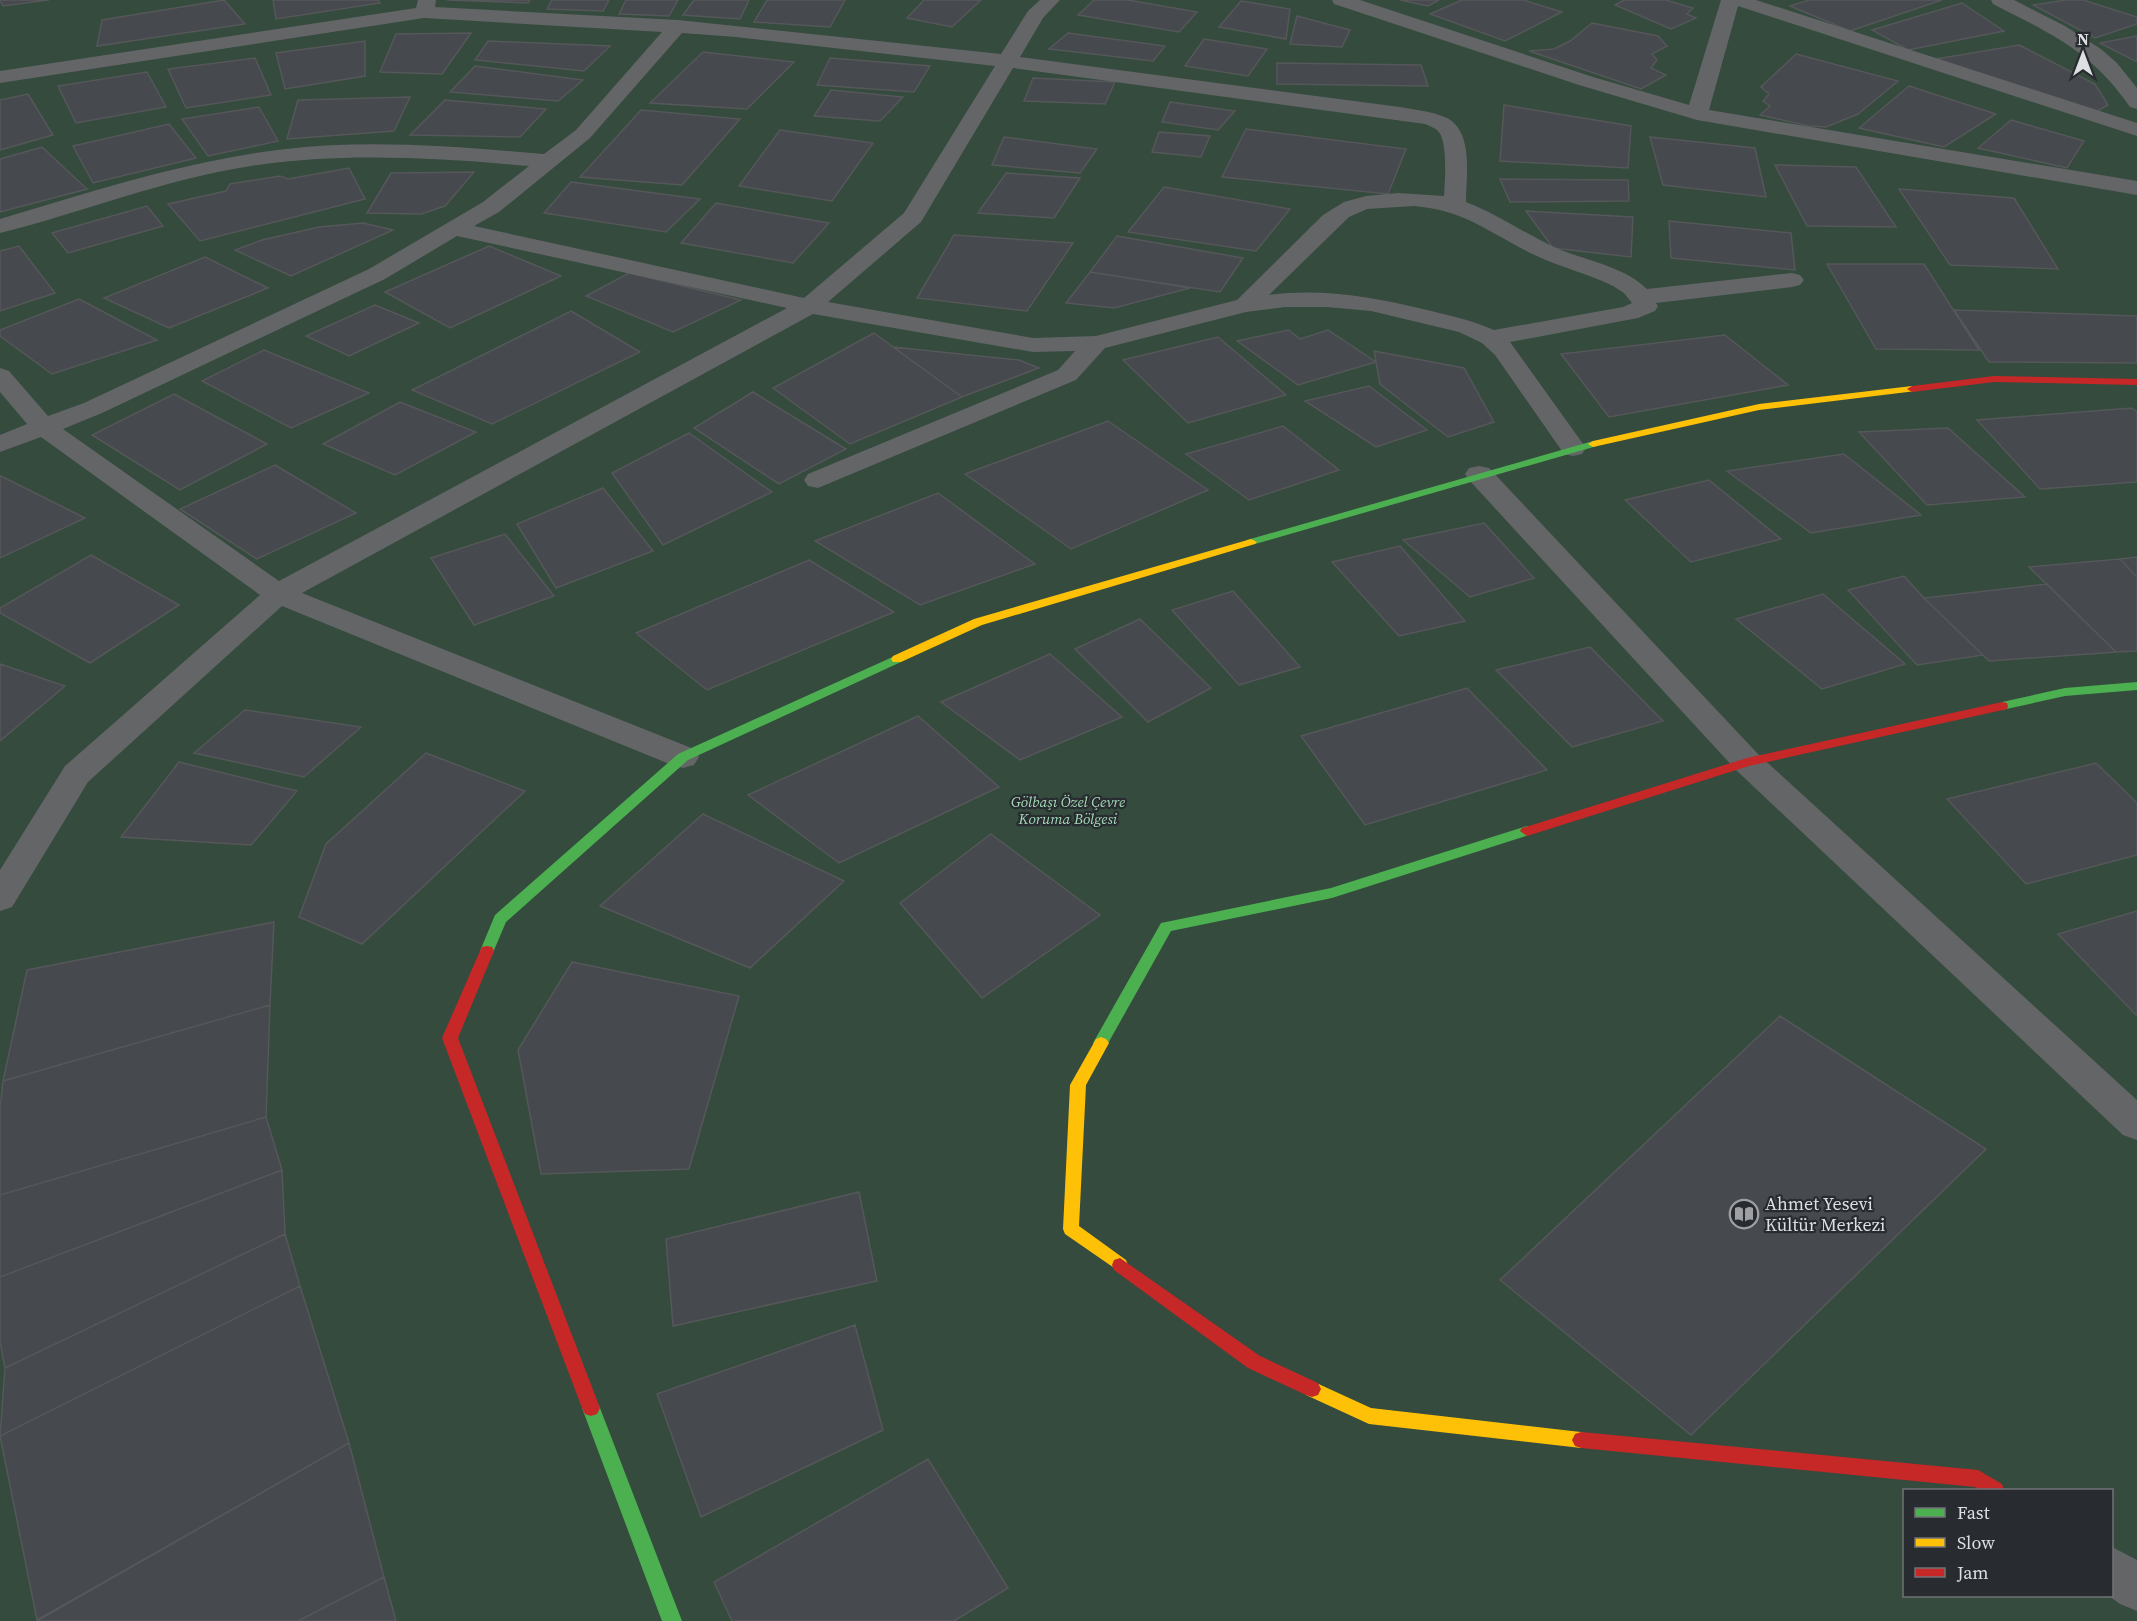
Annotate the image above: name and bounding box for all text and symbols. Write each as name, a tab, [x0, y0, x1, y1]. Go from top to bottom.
north arrow	[2053, 24, 2113, 84]
text: N	[2077, 28, 2089, 50]
park label: Gölbaşı Özel Çevre Koruma Bölgesi	[1011, 791, 1125, 829]
place label: Ahmet Yesevi Kültür Merkezi	[1765, 1191, 1885, 1237]
library icon: Ahmet Yesevi Kültür Merkezi	[1728, 1198, 1760, 1230]
legend	[1903, 1489, 2113, 1597]
text: Fast	[1957, 1500, 1990, 1525]
text: Slow	[1957, 1530, 1995, 1555]
text: Jam	[1956, 1560, 1989, 1585]

